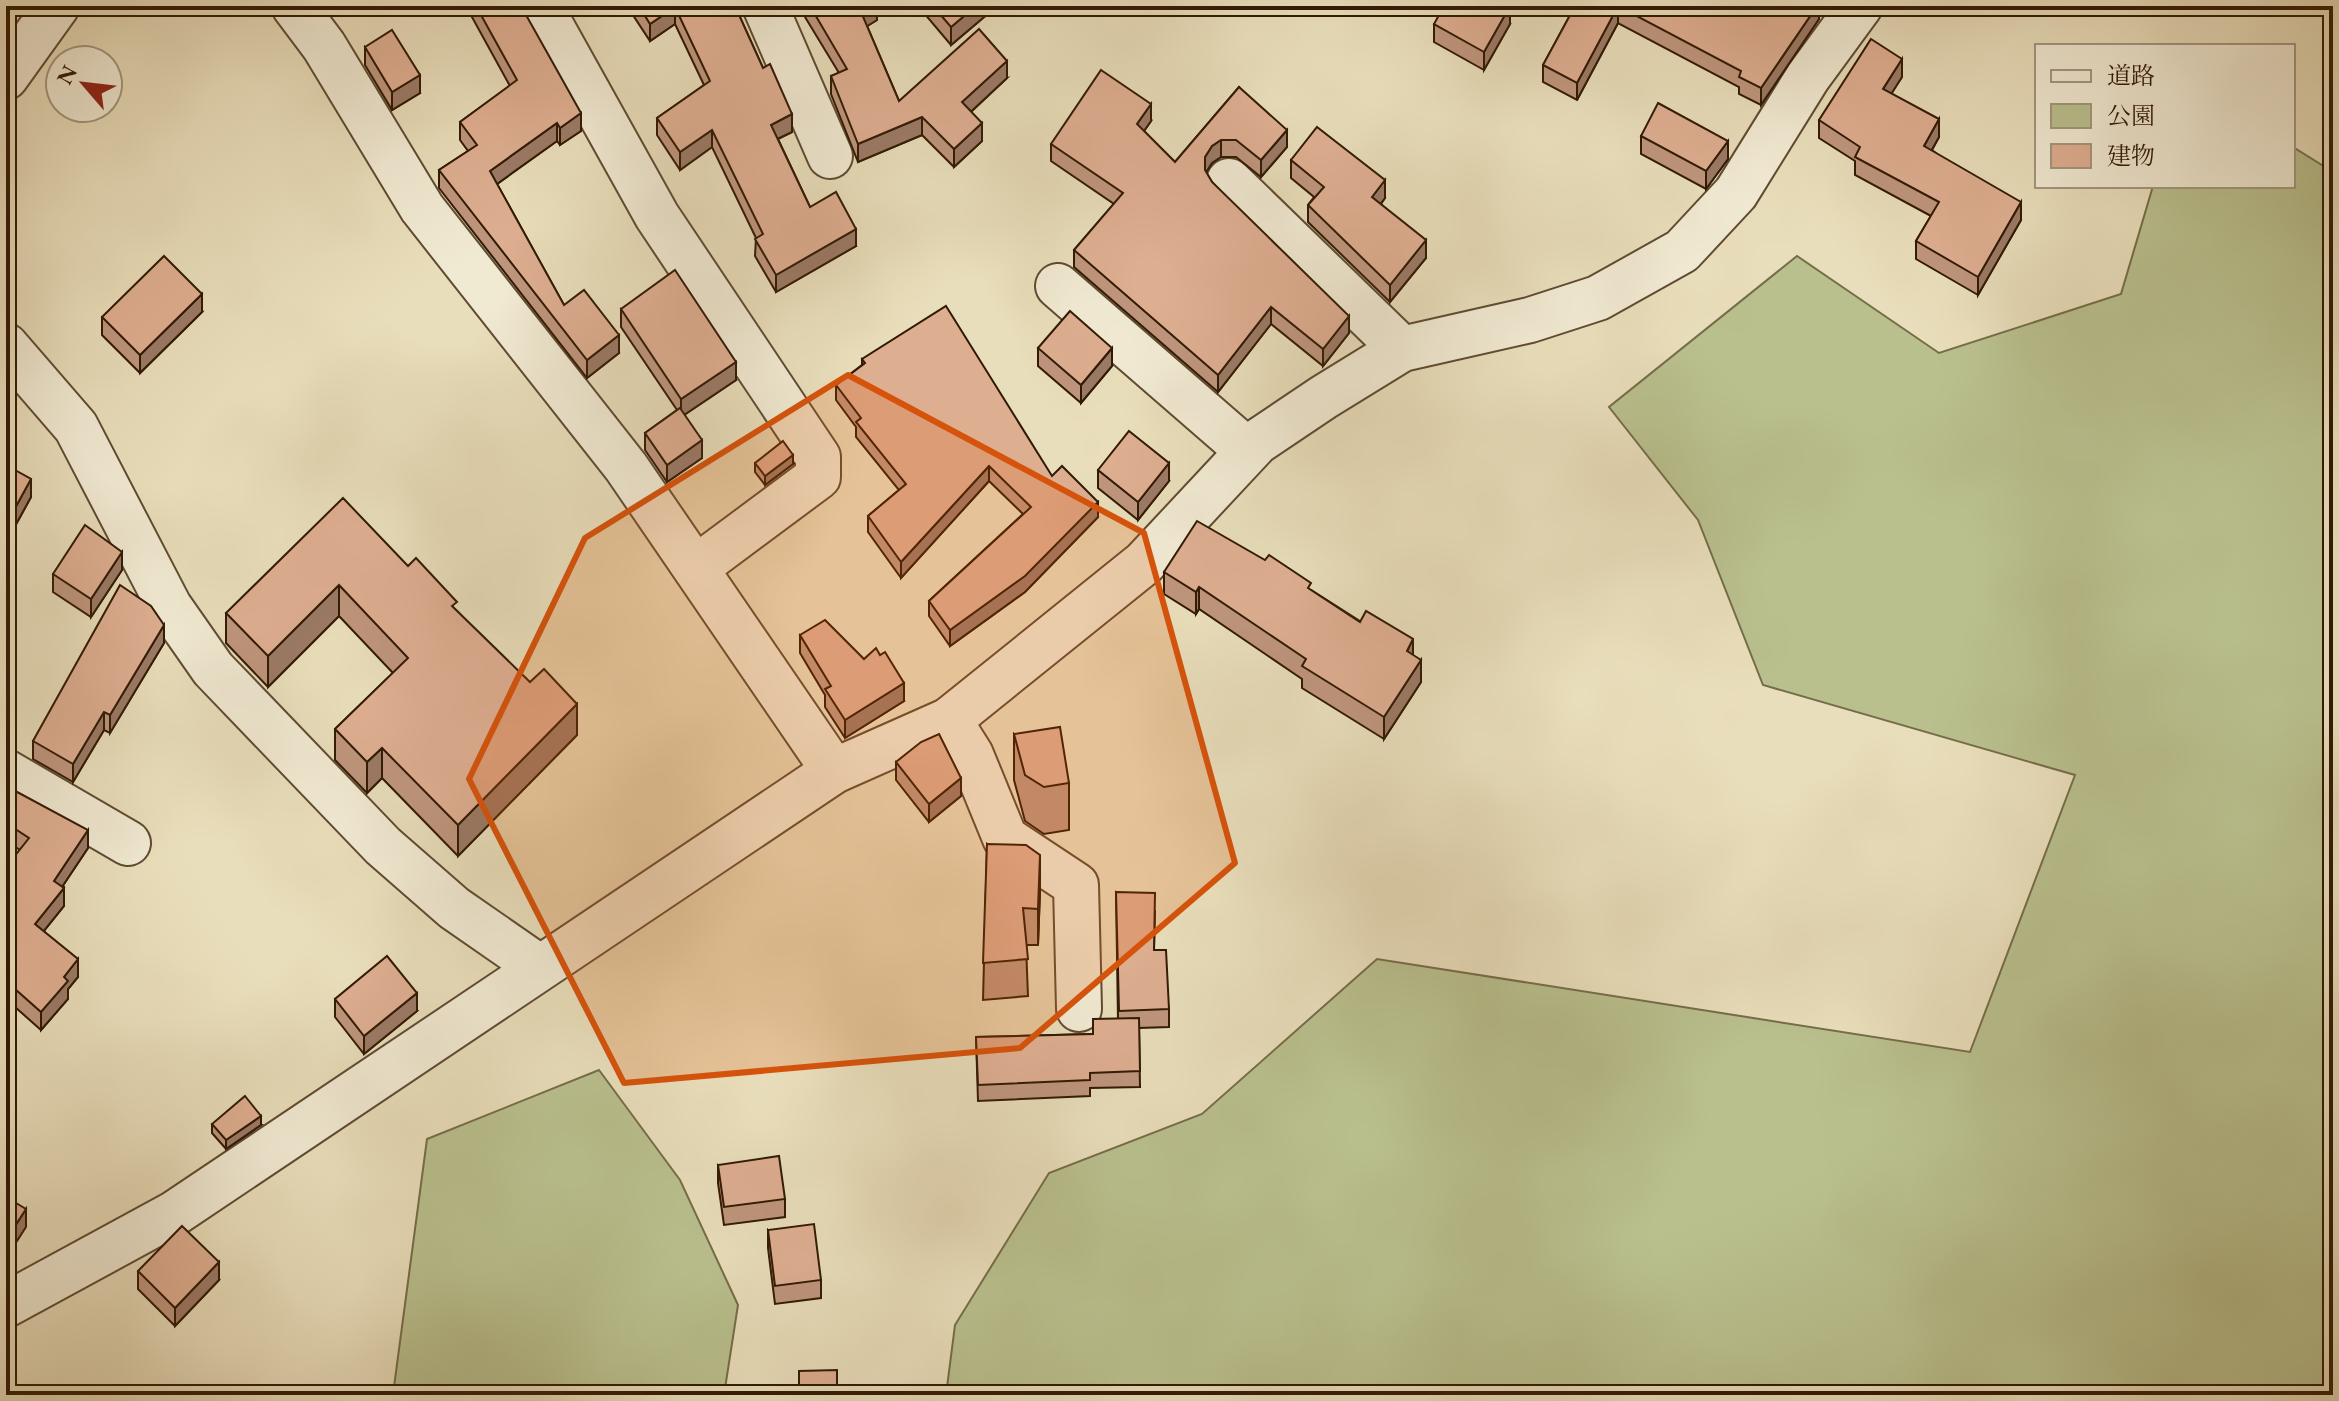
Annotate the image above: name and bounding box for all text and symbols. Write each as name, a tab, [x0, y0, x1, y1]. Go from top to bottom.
north arrow	[44, 44, 124, 124]
legend	[2035, 44, 2295, 188]
text: N	[50, 60, 84, 90]
text: 道路	[2107, 60, 2155, 91]
text: 公園	[2107, 100, 2155, 131]
text: 建物	[2107, 140, 2155, 171]

